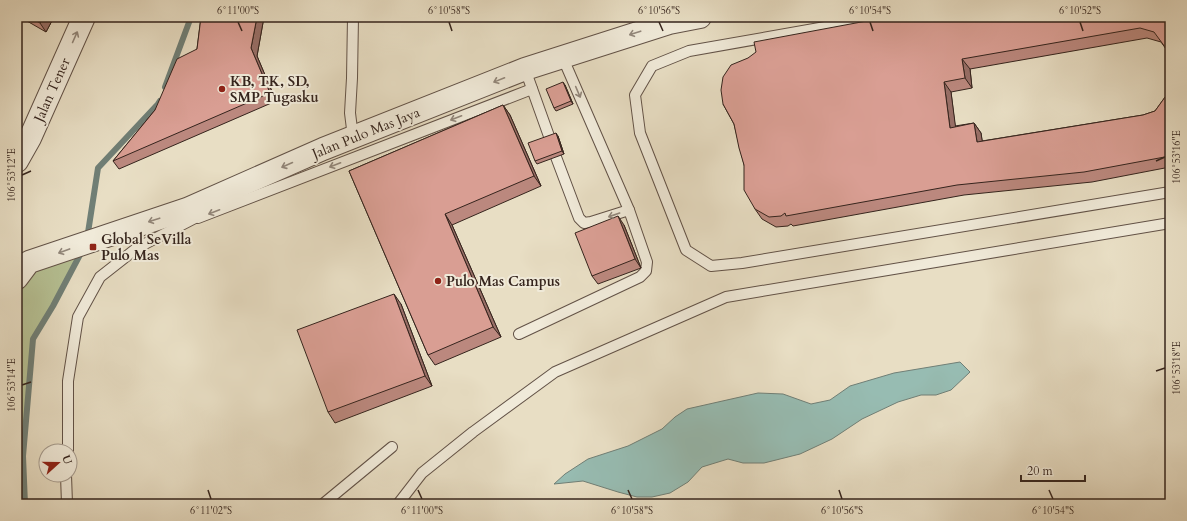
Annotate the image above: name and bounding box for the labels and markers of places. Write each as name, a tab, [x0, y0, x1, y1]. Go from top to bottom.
place label: KB, TK, SD, SMP Tugasku	[230, 72, 319, 107]
marker: KB, TK, SD, SMP Tugasku	[217, 84, 227, 94]
place label: Global SeVilla Pulo Mas	[101, 230, 192, 265]
marker: Global SeVilla Pulo Mas	[88, 242, 98, 252]
place label: Pulo Mas Campus	[446, 272, 560, 291]
marker: Pulo Mas Campus	[433, 276, 443, 286]

